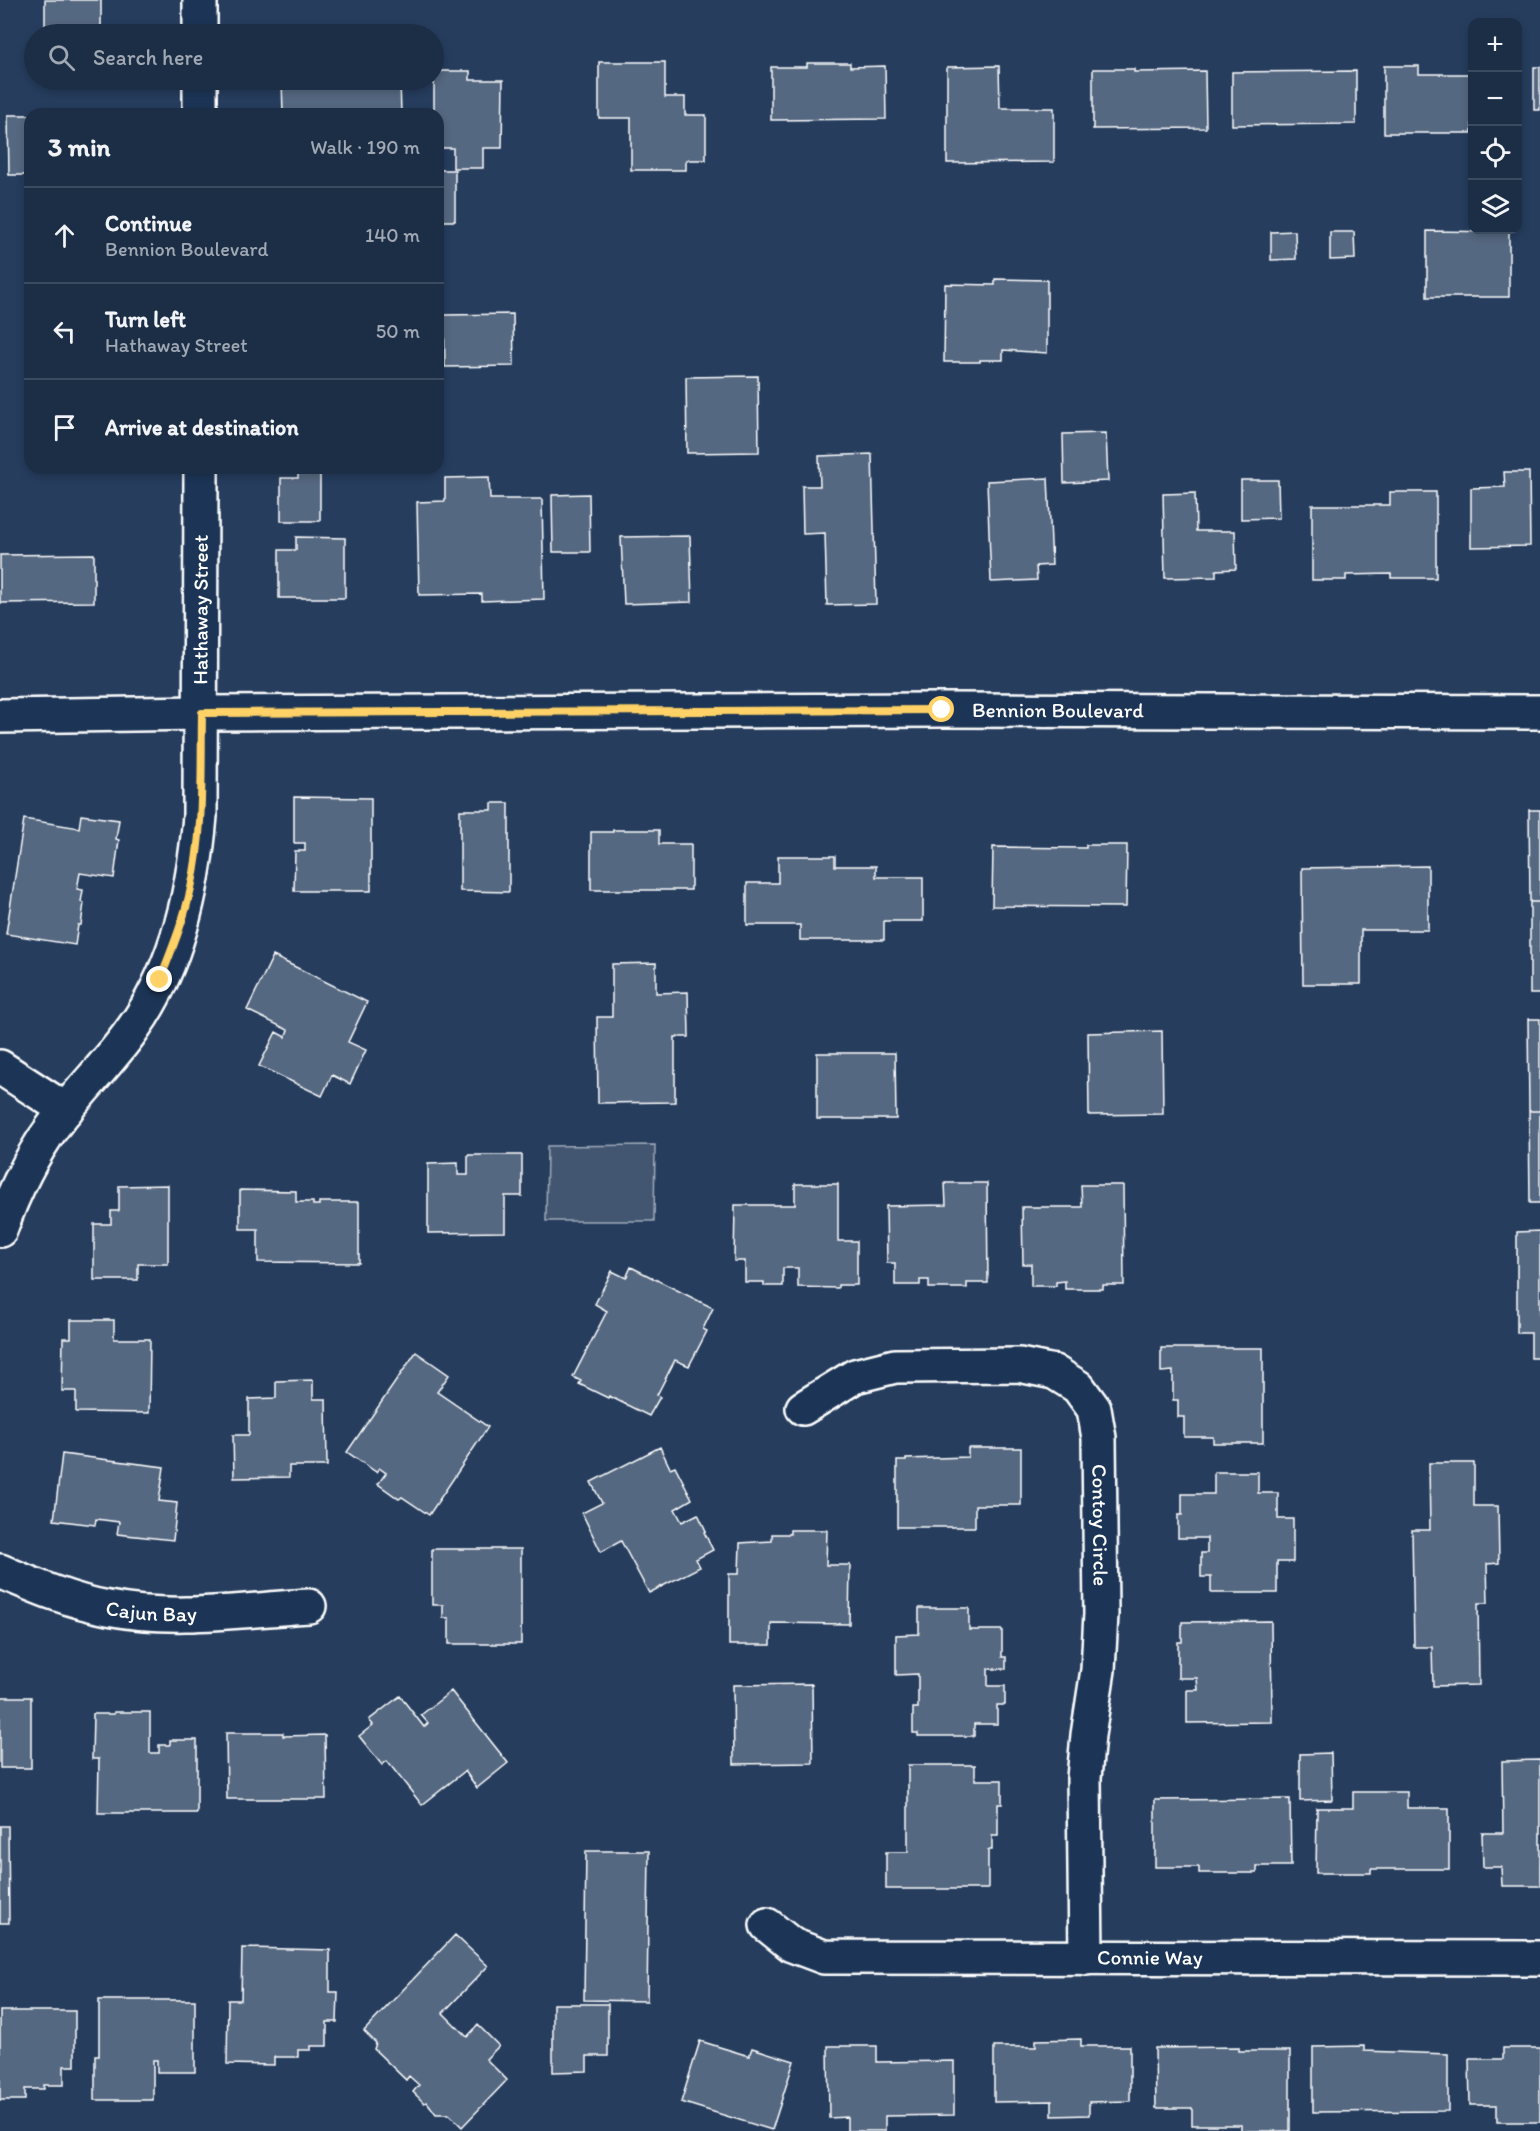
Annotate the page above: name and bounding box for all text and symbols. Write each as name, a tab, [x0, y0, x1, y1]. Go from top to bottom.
map controls	[1468, 18, 1522, 234]
button: +	[1468, 18, 1522, 72]
search box	[24, 24, 444, 90]
icon: search	[45, 41, 78, 74]
text: Search here	[93, 44, 203, 71]
button: −	[1468, 72, 1522, 126]
button: locate	[1468, 126, 1522, 180]
text: 3 min	[48, 131, 110, 163]
text: Walk · 190 m	[310, 135, 420, 159]
button: layers	[1468, 180, 1522, 234]
text: Continue	[105, 210, 192, 237]
icon: ahead	[48, 219, 81, 252]
text: 140 m	[365, 223, 420, 247]
text: Bennion Boulevard	[105, 237, 269, 261]
text: Turn left	[105, 306, 186, 333]
icon: left	[48, 315, 81, 348]
text: 50 m	[376, 319, 420, 343]
text: Hathaway Street	[105, 333, 248, 357]
icon: arrive	[48, 411, 81, 444]
text: Arrive at destination	[105, 414, 299, 441]
street label: Hathaway Street	[187, 534, 213, 685]
route start	[928, 696, 954, 722]
street label: Bennion Boulevard	[972, 697, 1144, 723]
route end	[146, 966, 172, 992]
street label: Contoy Circle	[1087, 1464, 1114, 1586]
street label: Cajun Bay	[104, 1595, 197, 1626]
street label: Connie Way	[1097, 1944, 1203, 1970]

